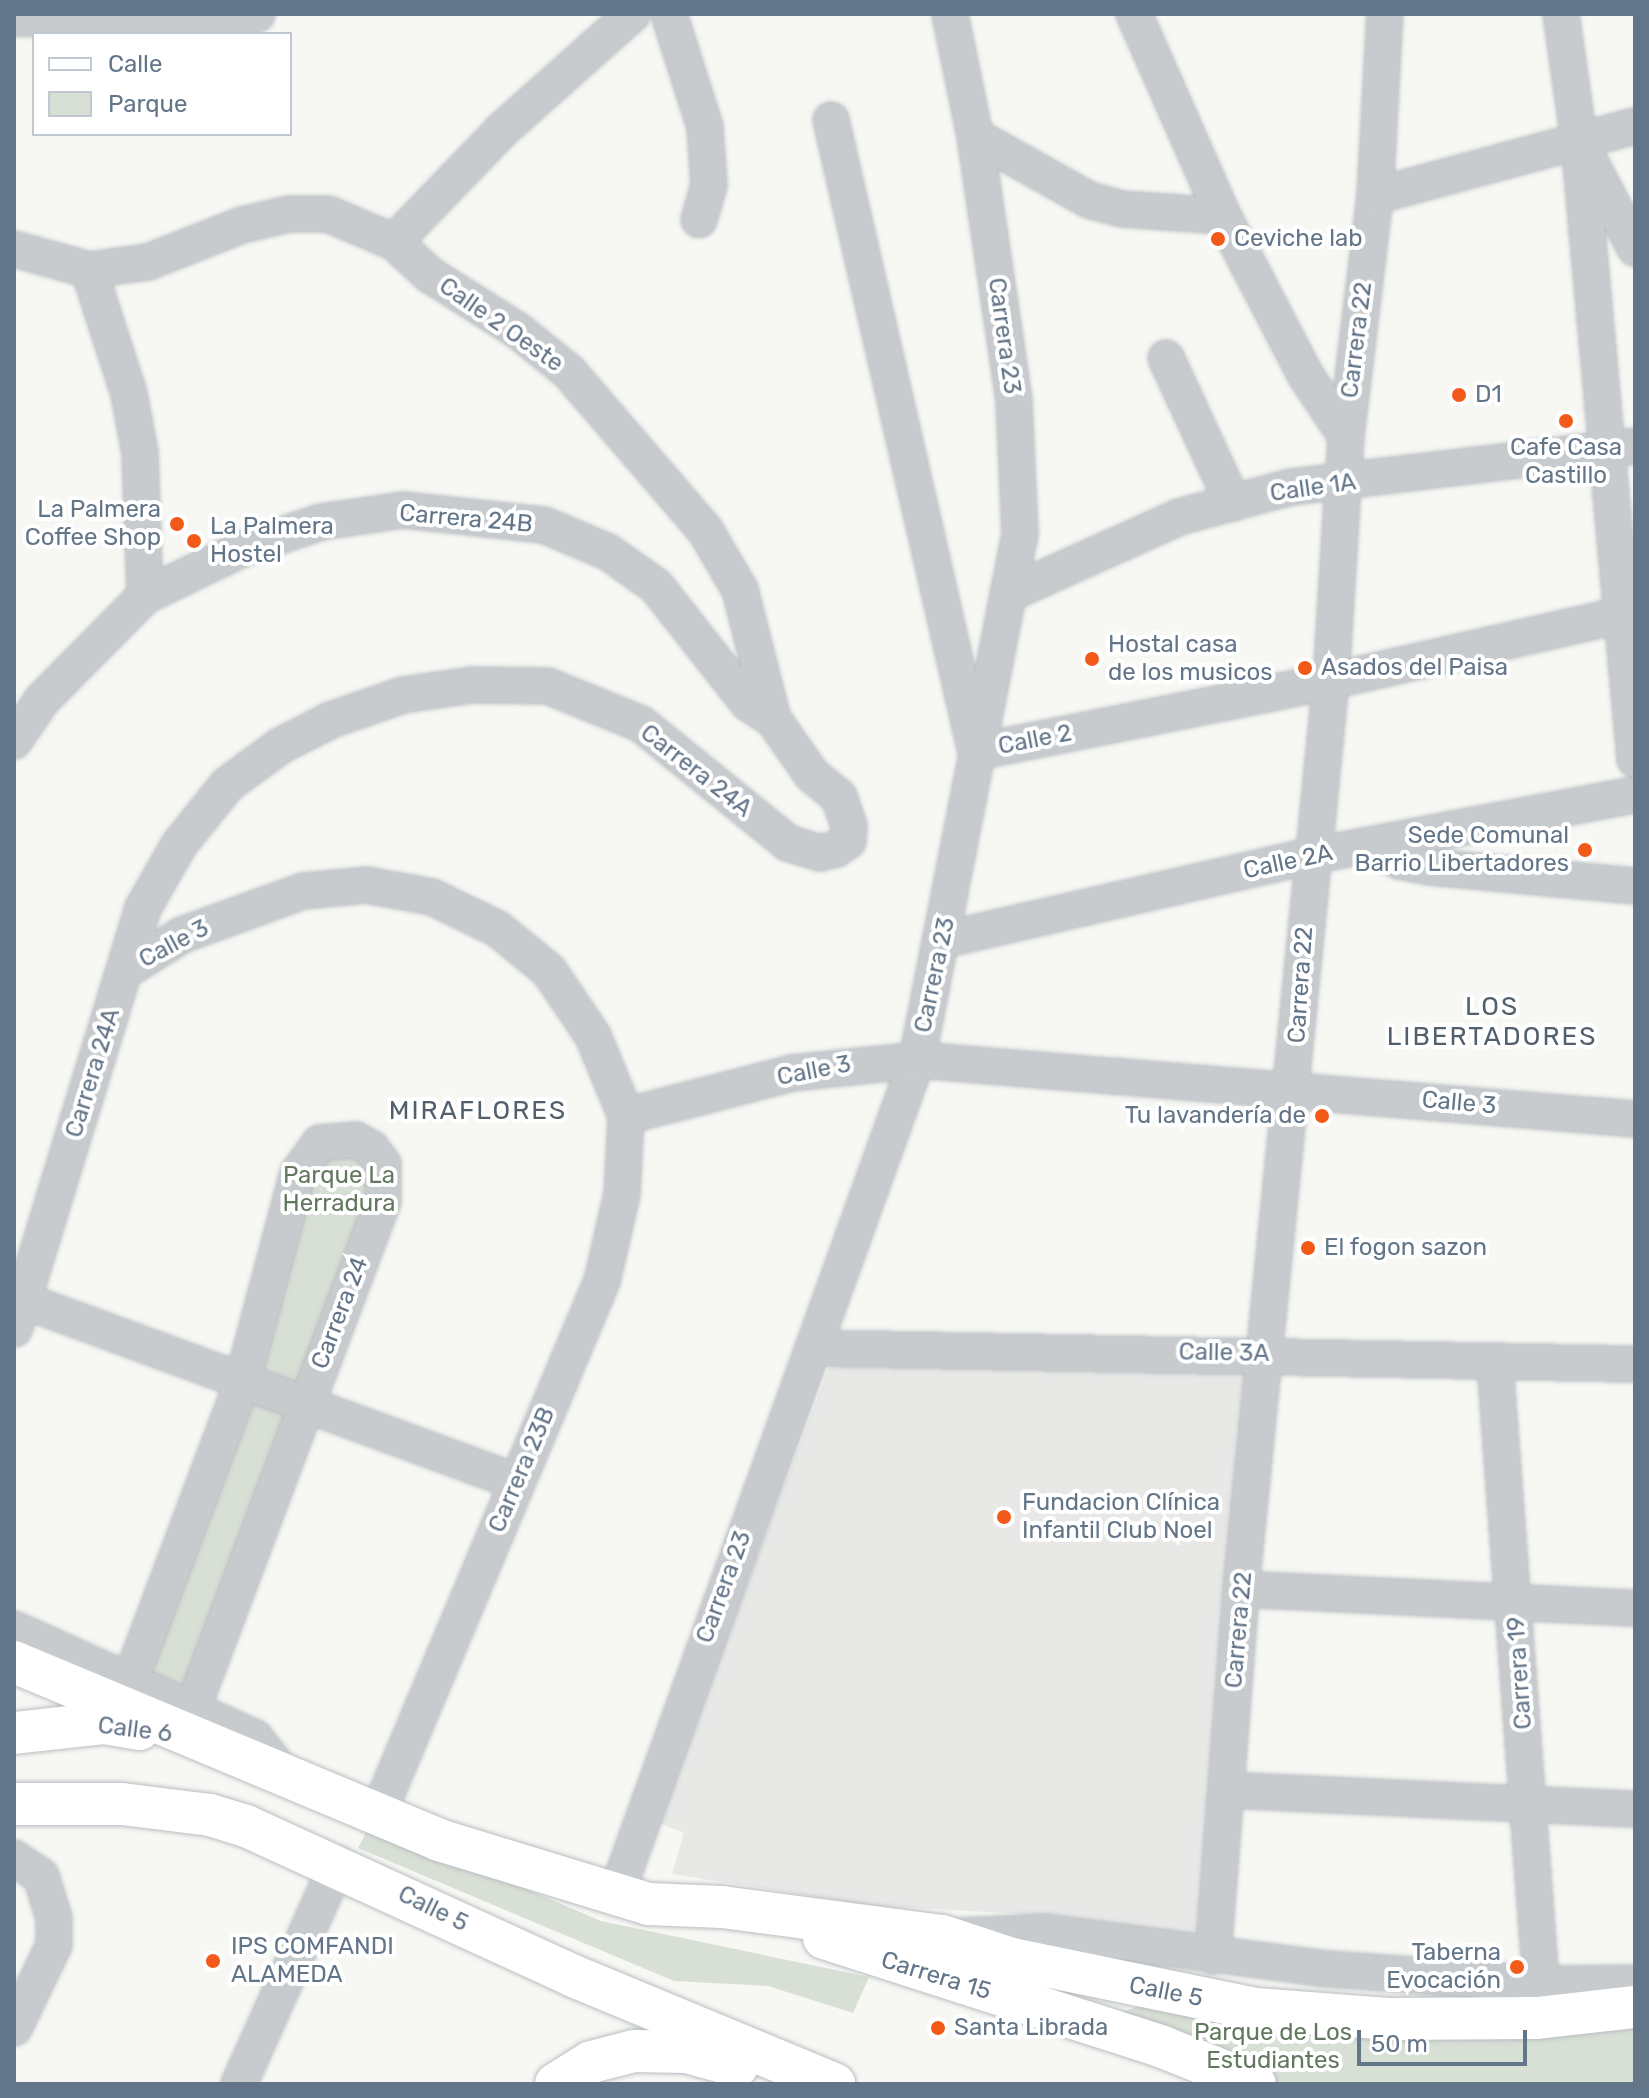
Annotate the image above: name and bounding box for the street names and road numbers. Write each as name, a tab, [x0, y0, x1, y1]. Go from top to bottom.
street label: Calle 2 Oeste	[433, 272, 569, 378]
street label: Carrera 23	[982, 276, 1026, 396]
street label: Carrera 22	[1336, 280, 1378, 400]
street label: Calle 1A	[1268, 468, 1358, 508]
street label: Carrera 24B	[398, 499, 534, 539]
street label: Carrera 24A	[635, 719, 757, 823]
street label: Calle 2	[996, 719, 1074, 761]
street label: Calle 2A	[1241, 839, 1335, 885]
street label: Calle 3	[134, 914, 214, 974]
street label: Carrera 23	[909, 915, 961, 1035]
street label: Carrera 22	[1283, 926, 1319, 1044]
street label: Carrera 24A	[60, 1005, 126, 1141]
street label: Calle 3	[775, 1050, 853, 1092]
street label: Calle 3	[1421, 1085, 1497, 1121]
street label: Carrera 24	[306, 1253, 374, 1373]
street label: Calle 3A	[1178, 1338, 1270, 1368]
street label: Carrera 23B	[483, 1403, 561, 1537]
street label: Carrera 23	[690, 1527, 758, 1647]
street label: Carrera 22	[1220, 1571, 1258, 1689]
street label: Carrera 19	[1502, 1616, 1538, 1730]
street label: Calle 6	[96, 1711, 174, 1749]
street label: Calle 5	[393, 1880, 473, 1938]
street label: Carrera 15	[878, 1946, 994, 2006]
street label: Calle 5	[1127, 1971, 1205, 2013]

